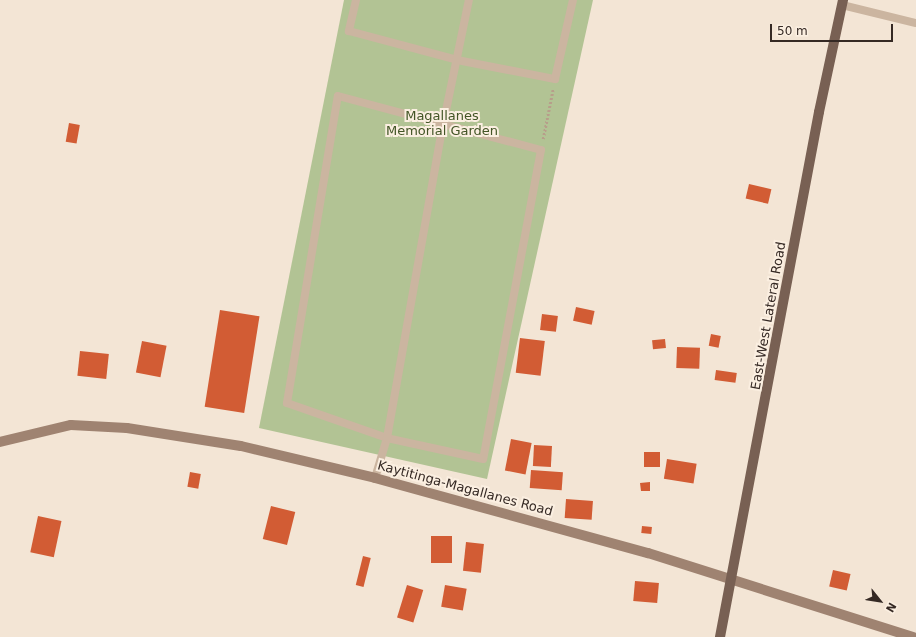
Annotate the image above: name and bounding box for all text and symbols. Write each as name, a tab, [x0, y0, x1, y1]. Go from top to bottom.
scale bar	[772, 16, 895, 42]
text: 50 m	[777, 24, 808, 38]
park label: Magallanes Memorial Garden	[386, 109, 498, 140]
street label: East-West Lateral Road	[748, 241, 790, 391]
street label: Kaytitinga-Magallanes Road	[376, 458, 554, 520]
north arrow	[860, 581, 900, 621]
text: N	[883, 600, 899, 614]

